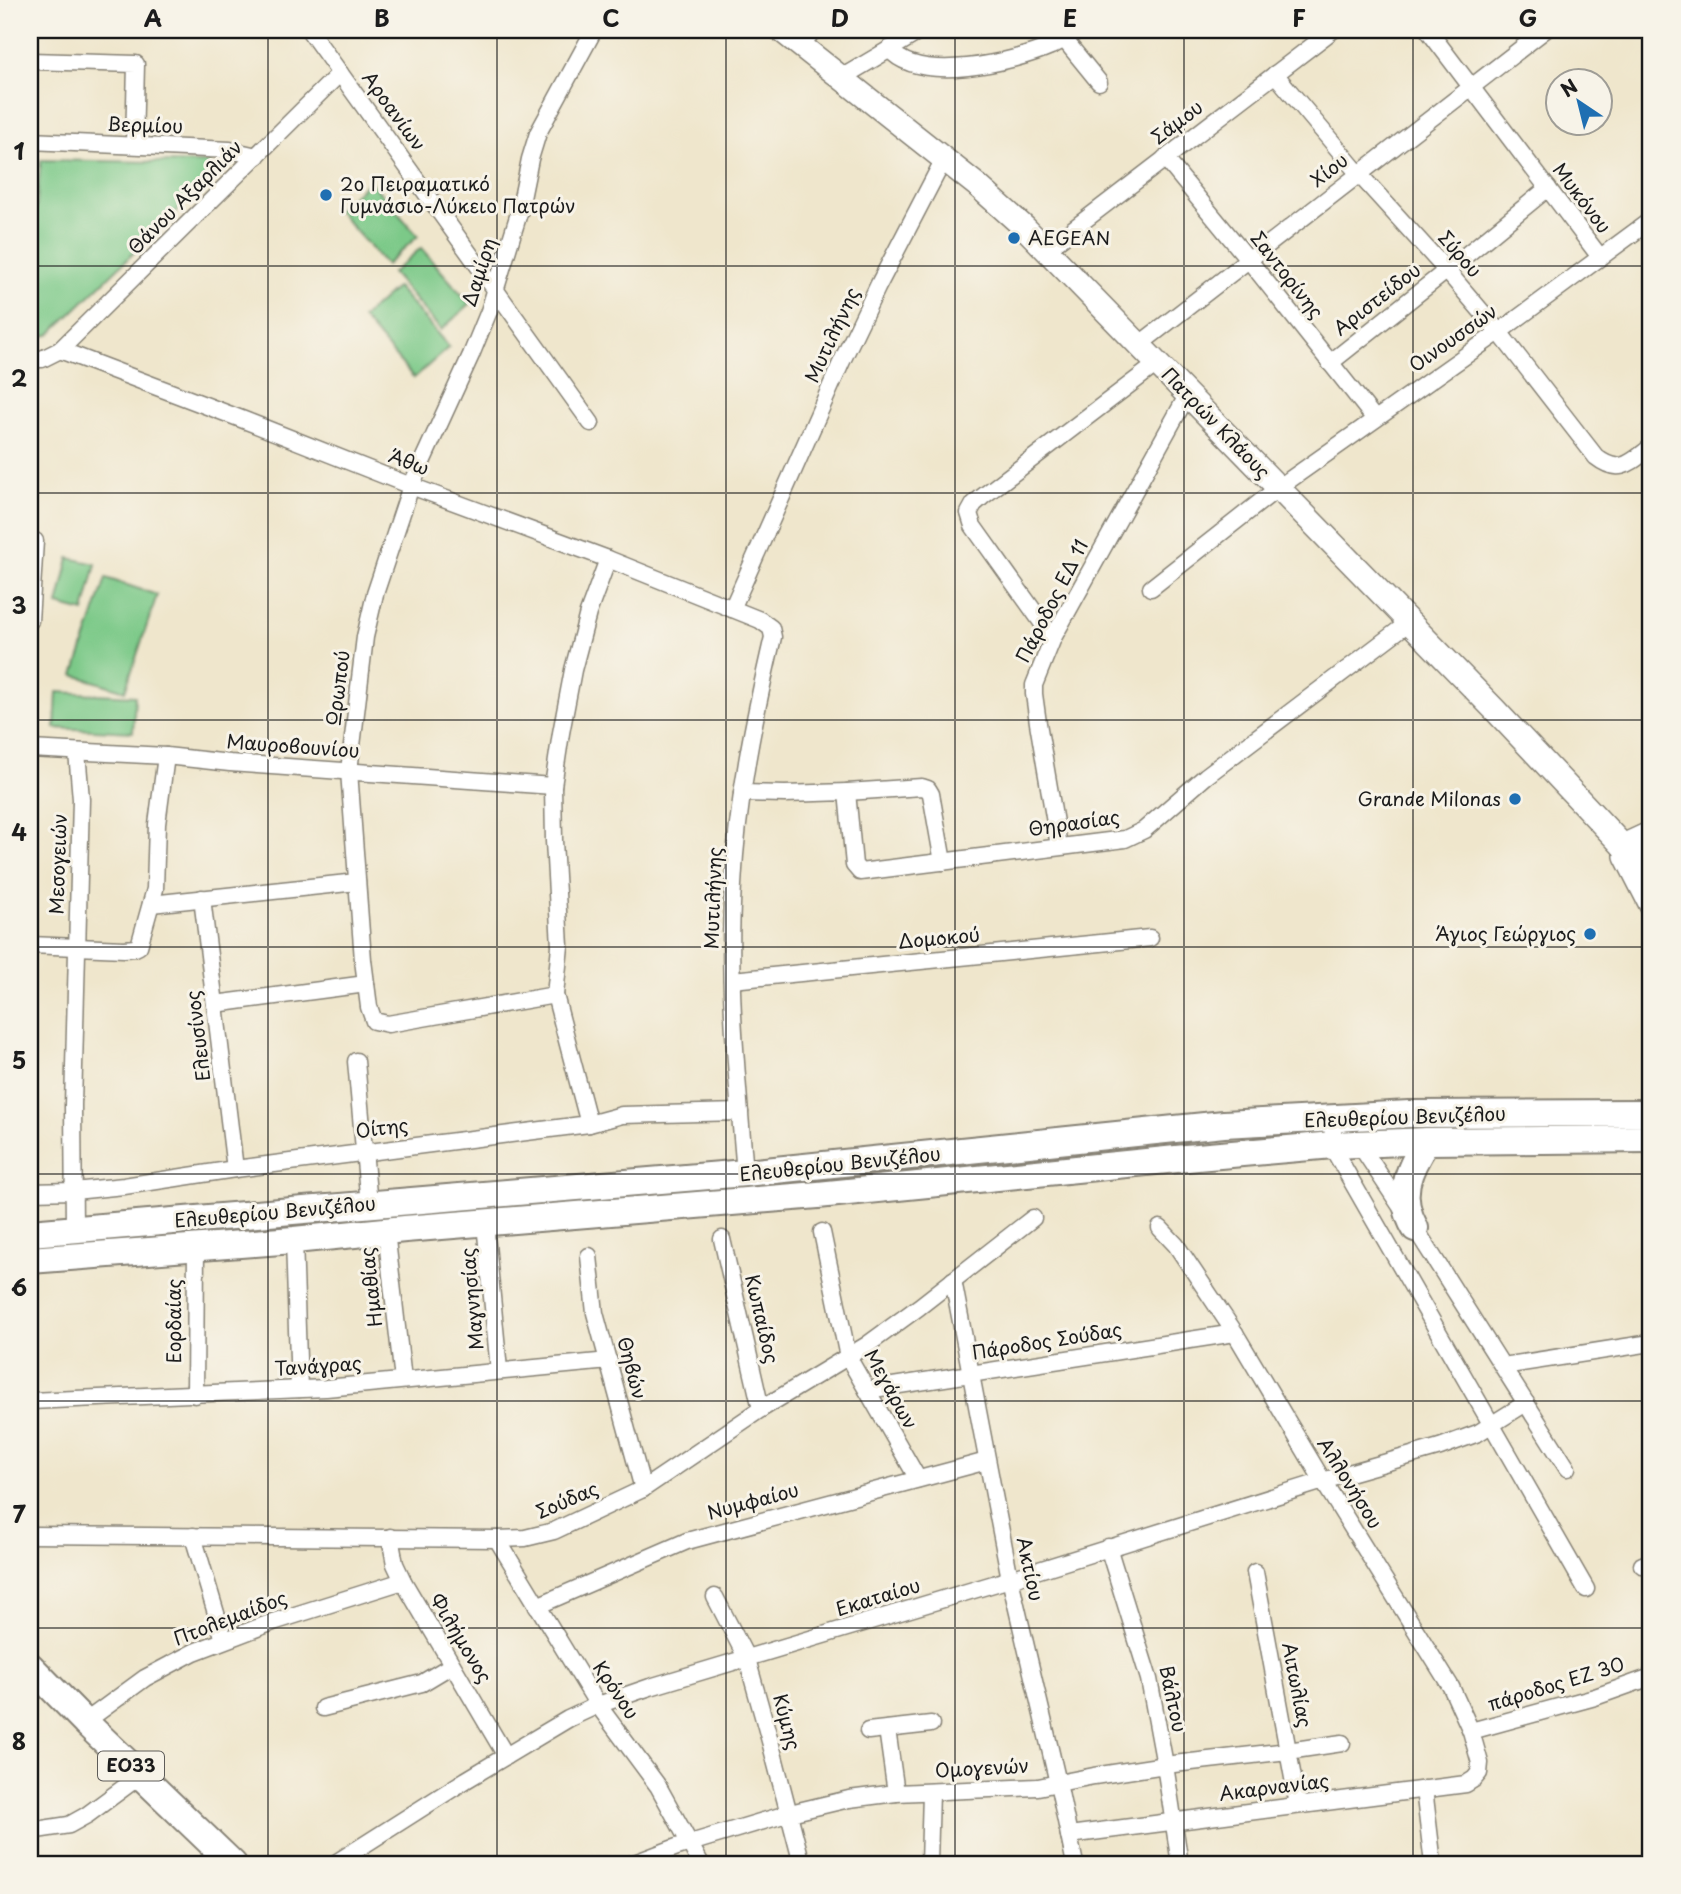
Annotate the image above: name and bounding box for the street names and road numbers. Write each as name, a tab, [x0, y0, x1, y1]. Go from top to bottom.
street label: Αροανίων	[356, 65, 433, 156]
street label: Σάμου	[1145, 92, 1208, 150]
street label: Βερμίου	[107, 109, 184, 139]
street label: Θάνου Αξαρλιάν	[121, 133, 248, 260]
street label: Χίου	[1304, 146, 1353, 193]
street label: Μυκόνου	[1547, 156, 1619, 239]
street label: Σύρου	[1432, 224, 1489, 283]
street label: Σαντορίνης	[1245, 225, 1331, 324]
street label: Δαμίρη	[454, 234, 502, 310]
street label: Αριστείδου	[1327, 255, 1426, 341]
street label: Μυτιλήνης	[797, 282, 865, 387]
street label: Οινουσσών	[1403, 296, 1502, 378]
street label: Πατρών Κλάους	[1156, 360, 1277, 484]
street label: Άθω	[385, 441, 434, 482]
street label: Πάροδος ΕΔ 11	[1008, 534, 1094, 667]
street label: Ωρωπού	[318, 649, 356, 727]
street label: Μαυροβουνίου	[226, 726, 361, 764]
street label: Θηρασίας	[1027, 802, 1121, 842]
street label: Μεσογειών	[41, 813, 73, 915]
street label: Μυτιλήνης	[696, 846, 728, 950]
street label: Δομοκού	[897, 919, 981, 955]
street label: Ελευσίνος	[178, 989, 216, 1083]
street label: Ελευθερίου Βενιζέλου	[1304, 1098, 1506, 1134]
street label: Οίτης	[354, 1110, 410, 1144]
street label: Ελευθερίου Βενιζέλου	[738, 1139, 942, 1187]
street label: Ελευθερίου Βενιζέλου	[173, 1188, 377, 1234]
street label: Ημαθίας	[352, 1246, 388, 1328]
street label: Μαγνησίας	[453, 1246, 489, 1352]
street label: Κωπαίδος	[739, 1272, 787, 1366]
street label: Εορδαίας	[159, 1278, 187, 1363]
street label: Πάροδος Σούδας	[970, 1314, 1124, 1366]
street label: Θηβών	[611, 1333, 655, 1402]
street label: Μεγάρων	[858, 1343, 925, 1434]
street label: Τανάγρας	[273, 1348, 363, 1382]
street label: Αλλονήσου	[1312, 1431, 1390, 1534]
street label: Σούδας	[531, 1473, 602, 1525]
street label: Νυμφαίου	[704, 1474, 802, 1526]
street label: Ακτίου	[1011, 1534, 1051, 1603]
street label: Εκαταίου	[832, 1570, 923, 1622]
street label: Πτολεμαίδος	[169, 1583, 290, 1652]
street label: Φιλήμονος	[424, 1587, 500, 1688]
street label: Αιτωλίας	[1276, 1640, 1320, 1730]
street label: πάροδος ΕΖ 30	[1484, 1649, 1627, 1717]
street label: Κρόνου	[587, 1655, 647, 1724]
street label: Βάλτου	[1153, 1663, 1195, 1735]
street label: Κύμης	[767, 1691, 809, 1753]
road number: ΕΟ33	[98, 1751, 164, 1780]
street label: Ομογενών	[934, 1751, 1030, 1783]
street label: Ακαρνανίας	[1217, 1765, 1331, 1807]

